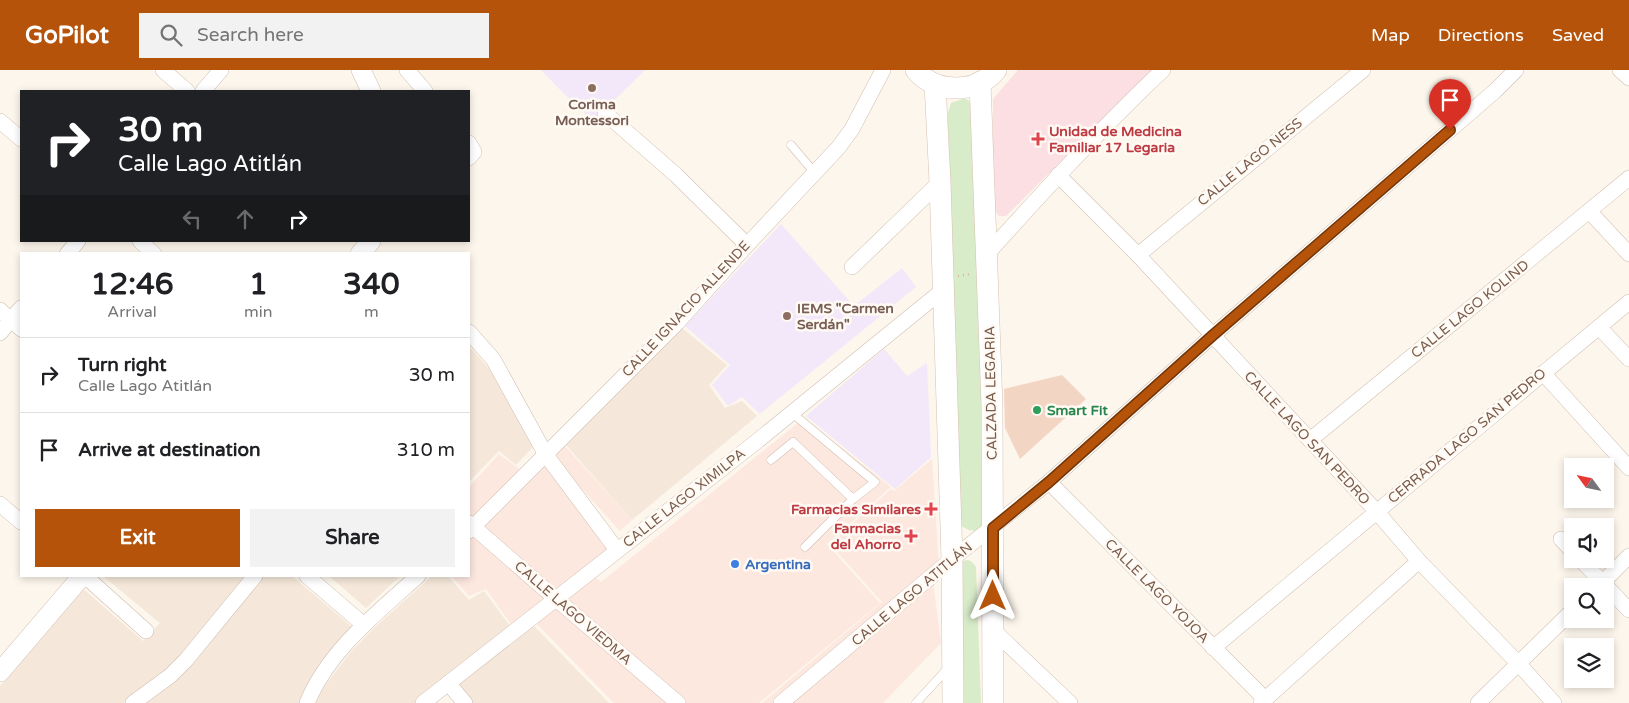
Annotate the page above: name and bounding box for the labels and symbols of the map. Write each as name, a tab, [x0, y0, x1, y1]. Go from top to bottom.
pin	[1429, 79, 1471, 130]
marker: Corima Montessori	[586, 82, 598, 94]
place label: Corima Montessori	[555, 96, 629, 129]
street label: CALLE LAGO NESS	[1194, 114, 1306, 209]
place label: Unidad de Medicina Familiar 17 Legaria	[1049, 123, 1182, 156]
marker: Unidad de Medicina Familiar 17 Legaria	[1031, 132, 1045, 146]
street label: CALLE IGNACIO ALLENDE	[618, 237, 754, 381]
street label: CALLE LAGO KOLIND	[1408, 256, 1532, 362]
place label: IEMS "Carmen Serdán"	[797, 300, 894, 333]
marker: IEMS "Carmen Serdán"	[781, 310, 793, 322]
street label: CALZADA LEGARIA	[981, 326, 1001, 460]
street label: CERRADA LAGO SAN PEDRO	[1384, 365, 1550, 507]
street label: CALLE LAGO SAN PEDRO	[1241, 368, 1373, 508]
place label: Smart Fit	[1047, 402, 1108, 419]
marker: Smart Fit	[1031, 404, 1043, 416]
street label: CALLE LAGO XIMILPA	[619, 445, 749, 551]
north arrow	[1564, 458, 1614, 508]
place label: Farmacias Similares	[791, 501, 921, 518]
marker: Farmacias Similares	[925, 503, 937, 515]
place label: Farmacias del Ahorro	[831, 520, 901, 553]
marker: Farmacias del Ahorro	[905, 530, 917, 542]
street label: CALLE LAGO YOJOA	[1101, 535, 1213, 647]
street label: CALLE LAGO ATITLÁN	[848, 538, 976, 650]
place label: Argentina	[745, 556, 811, 573]
street label: CALLE LAGO VIEDMA	[511, 557, 635, 669]
marker: Argentina	[729, 558, 741, 570]
position arrow	[966, 569, 1018, 621]

